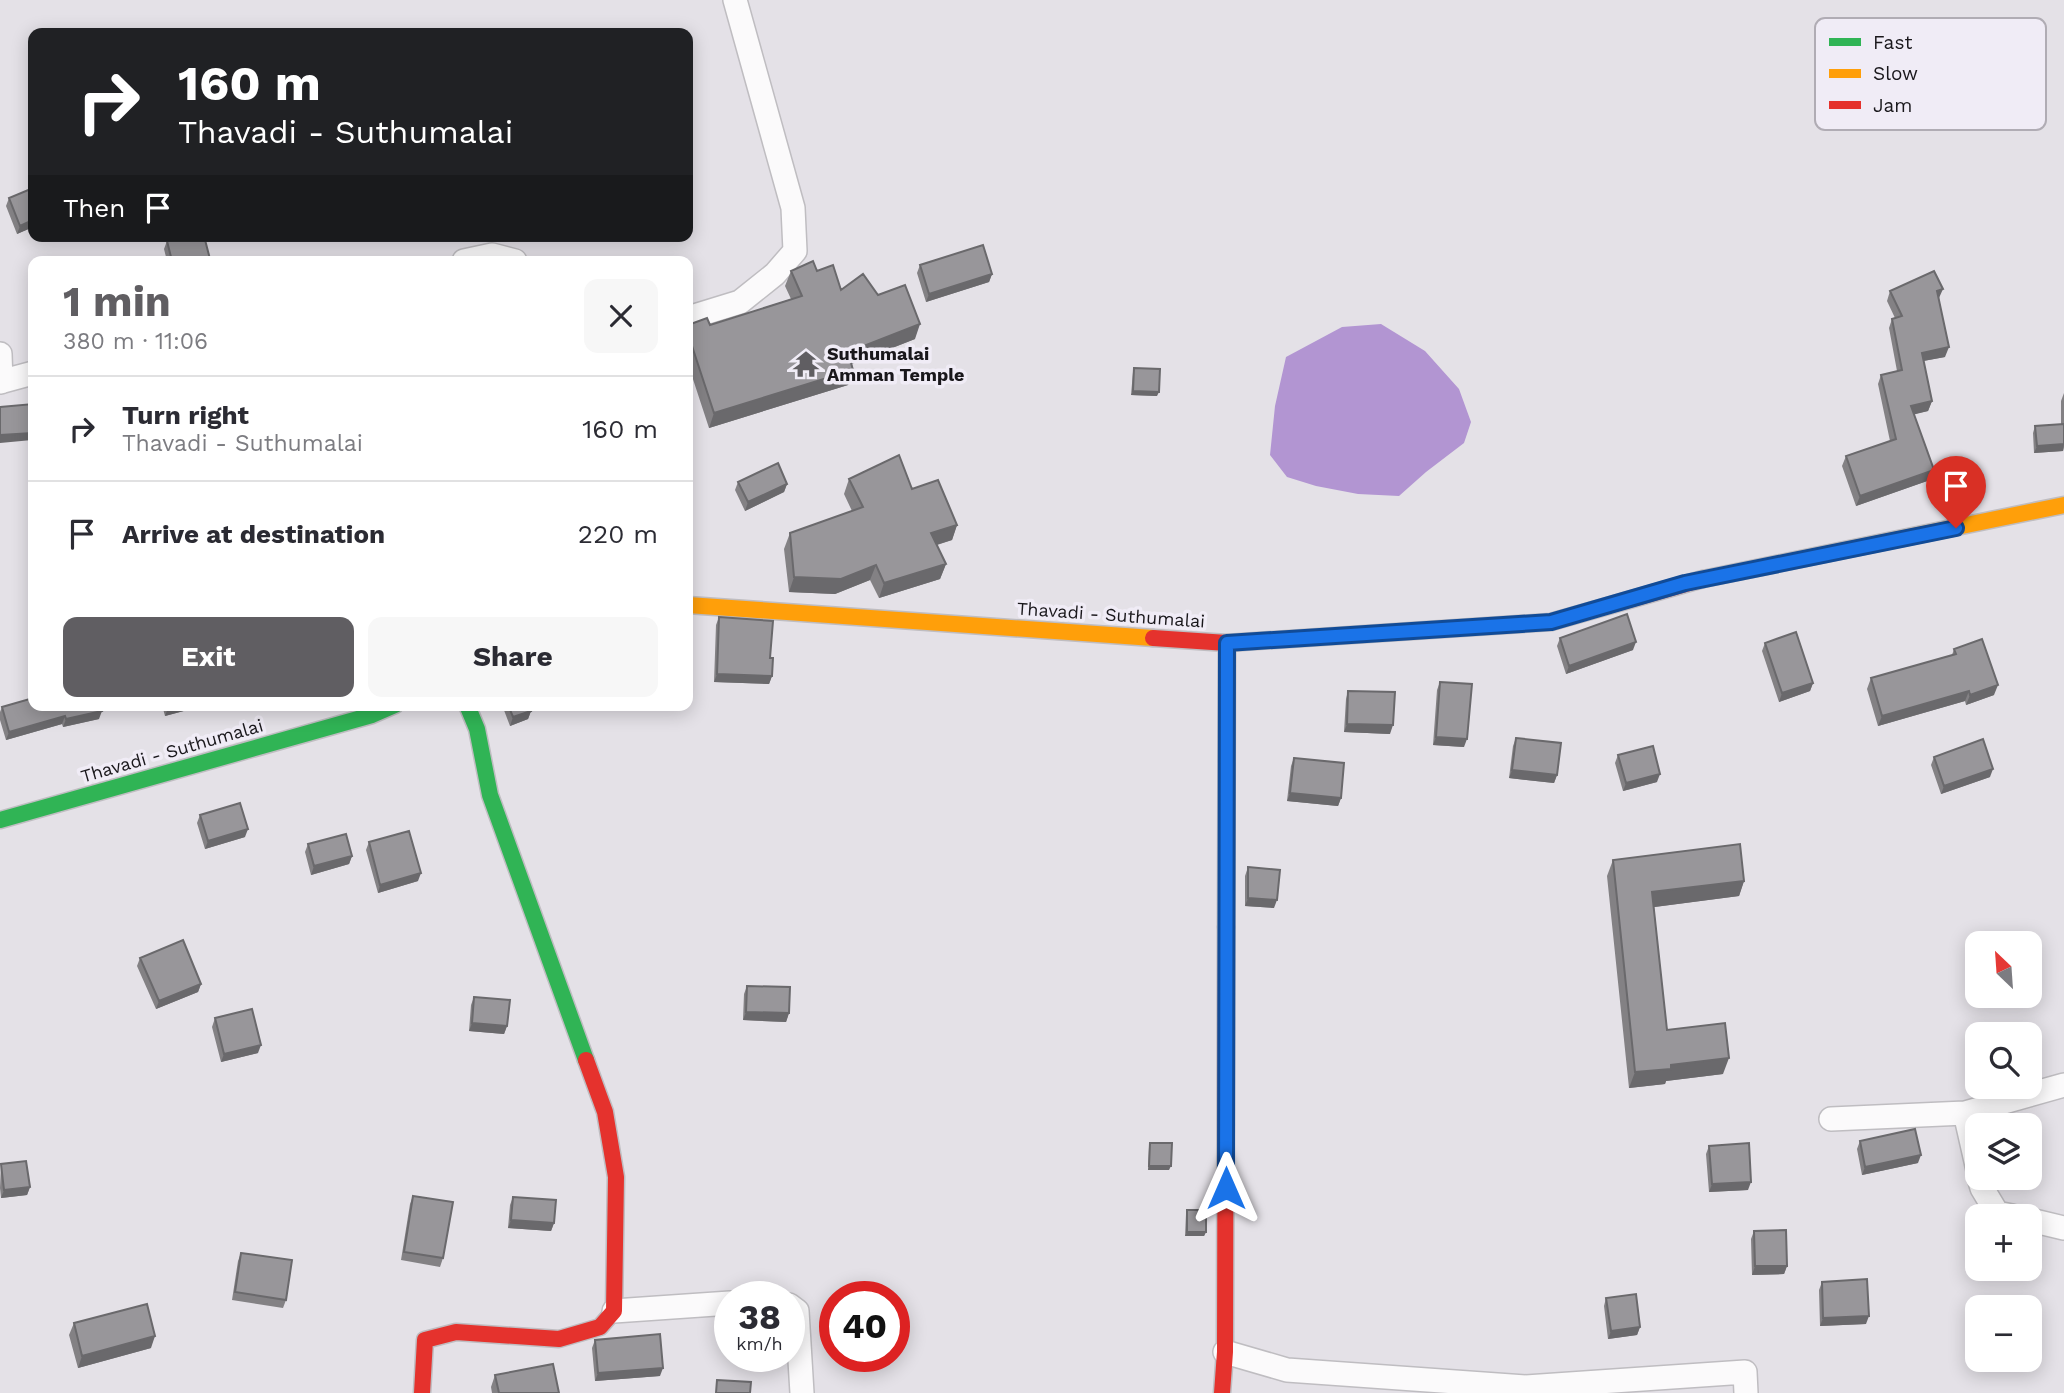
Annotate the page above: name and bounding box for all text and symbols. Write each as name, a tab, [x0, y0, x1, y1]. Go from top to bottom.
legend	[1815, 18, 2046, 130]
text: Fast	[1873, 31, 1912, 54]
text: 160 m	[178, 54, 321, 112]
icon: right	[63, 56, 154, 147]
text: Slow	[1873, 62, 1918, 85]
text: Jam	[1873, 94, 1912, 117]
text: Thavadi - Suthumalai	[178, 113, 513, 151]
icon: arrive	[139, 189, 177, 227]
text: Then	[63, 193, 125, 223]
text: 1 min	[63, 277, 171, 326]
button: close	[584, 279, 658, 353]
text: 380 m · 11:06	[63, 328, 208, 355]
place label: Suthumalai Amman Temple	[827, 343, 965, 385]
temple icon: Suthumalai Amman Temple	[791, 349, 821, 379]
text: Turn right	[122, 400, 249, 430]
icon: right	[63, 410, 101, 448]
text: 160 m	[582, 414, 658, 444]
text: Thavadi - Suthumalai	[122, 430, 363, 457]
pin	[1926, 456, 1986, 528]
icon: arrive	[1937, 467, 1975, 505]
icon: arrive	[63, 515, 101, 553]
text: Arrive at destination	[122, 519, 385, 549]
text: 220 m	[578, 519, 658, 549]
street label: Thavadi - Suthumalai	[1016, 597, 1206, 632]
button: Exit	[63, 617, 354, 697]
button: Share	[368, 617, 658, 697]
street label: Thavadi - Suthumalai	[78, 714, 265, 787]
north arrow	[1965, 931, 2042, 1008]
map controls	[1965, 931, 2042, 1372]
button: search	[1965, 1022, 2042, 1099]
button: layers	[1965, 1113, 2042, 1190]
position arrow	[1189, 1151, 1263, 1225]
button: +	[1965, 1204, 2042, 1281]
speed limit sign: 40	[819, 1281, 910, 1372]
button: −	[1965, 1295, 2042, 1372]
text: 38	[738, 1296, 781, 1338]
text: km/h	[736, 1333, 783, 1354]

